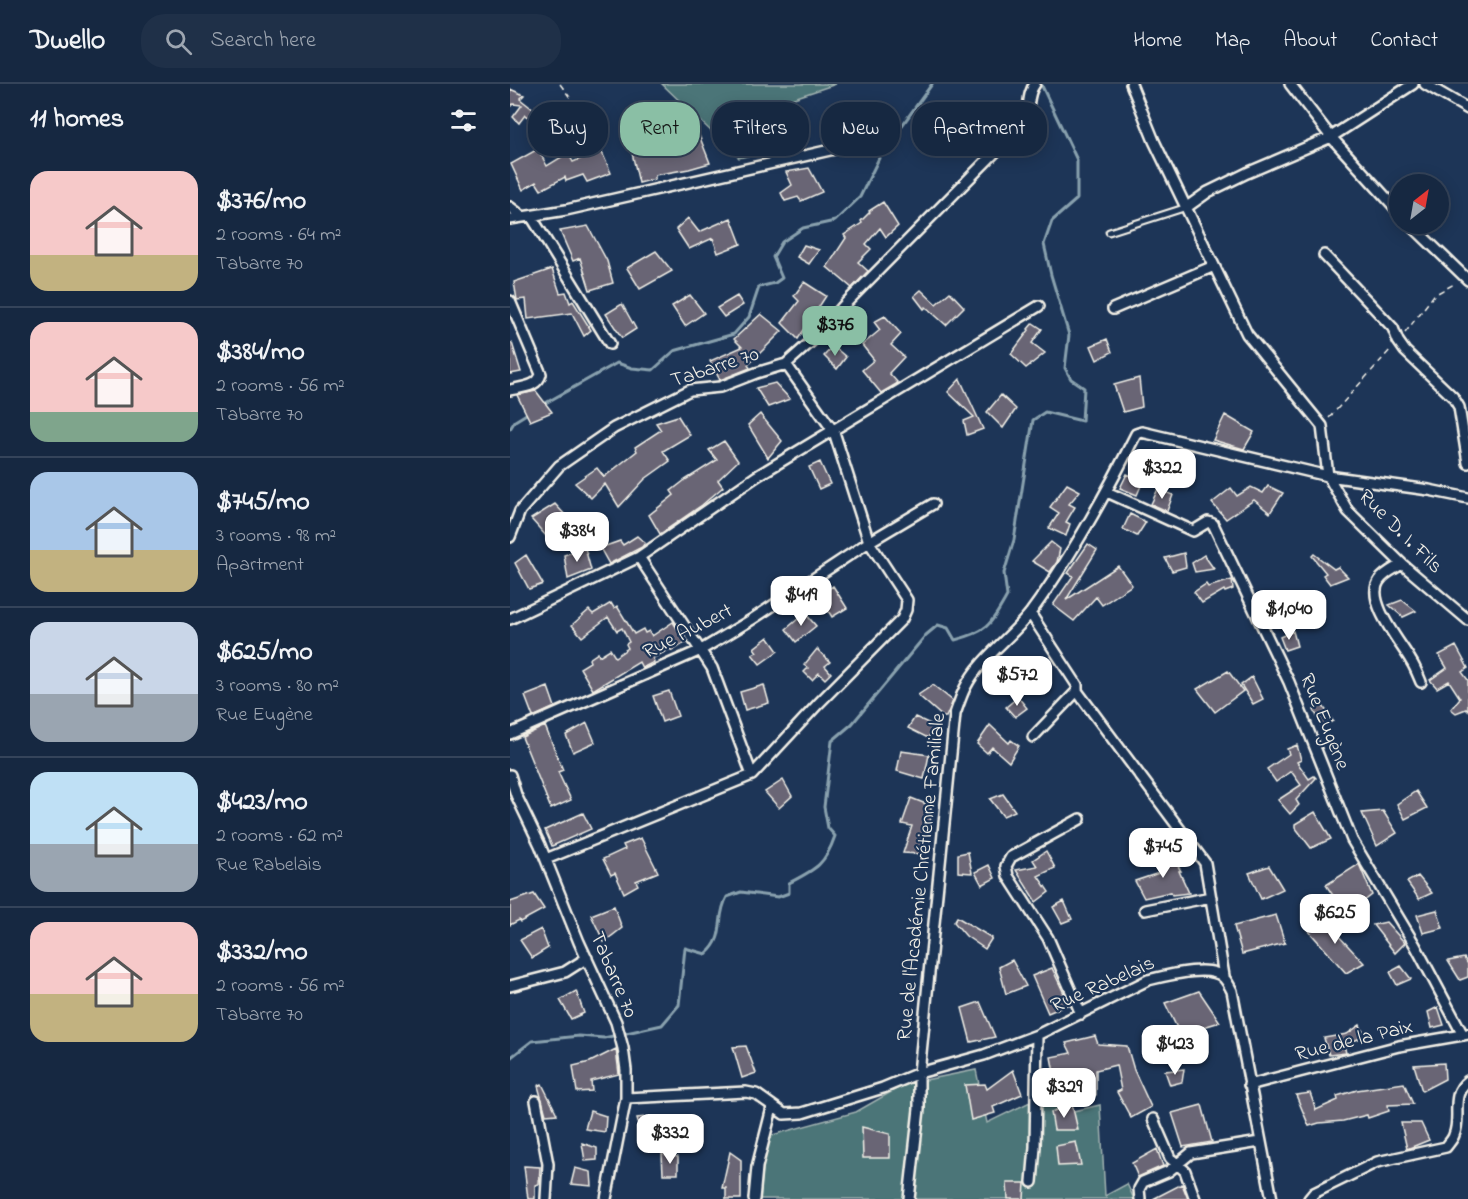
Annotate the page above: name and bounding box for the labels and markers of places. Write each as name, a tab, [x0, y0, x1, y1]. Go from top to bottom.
pin: $376	[799, 306, 871, 357]
pin: $322	[1126, 449, 1198, 500]
pin: $384	[541, 512, 613, 563]
pin: $419	[765, 576, 837, 627]
pin: $1,040	[1240, 590, 1338, 641]
pin: $572	[981, 656, 1053, 707]
pin: $745	[1127, 828, 1199, 879]
pin: $625	[1299, 894, 1371, 945]
pin: $423	[1139, 1025, 1211, 1076]
pin: $329	[1028, 1068, 1100, 1119]
pin: $332	[634, 1114, 706, 1165]

